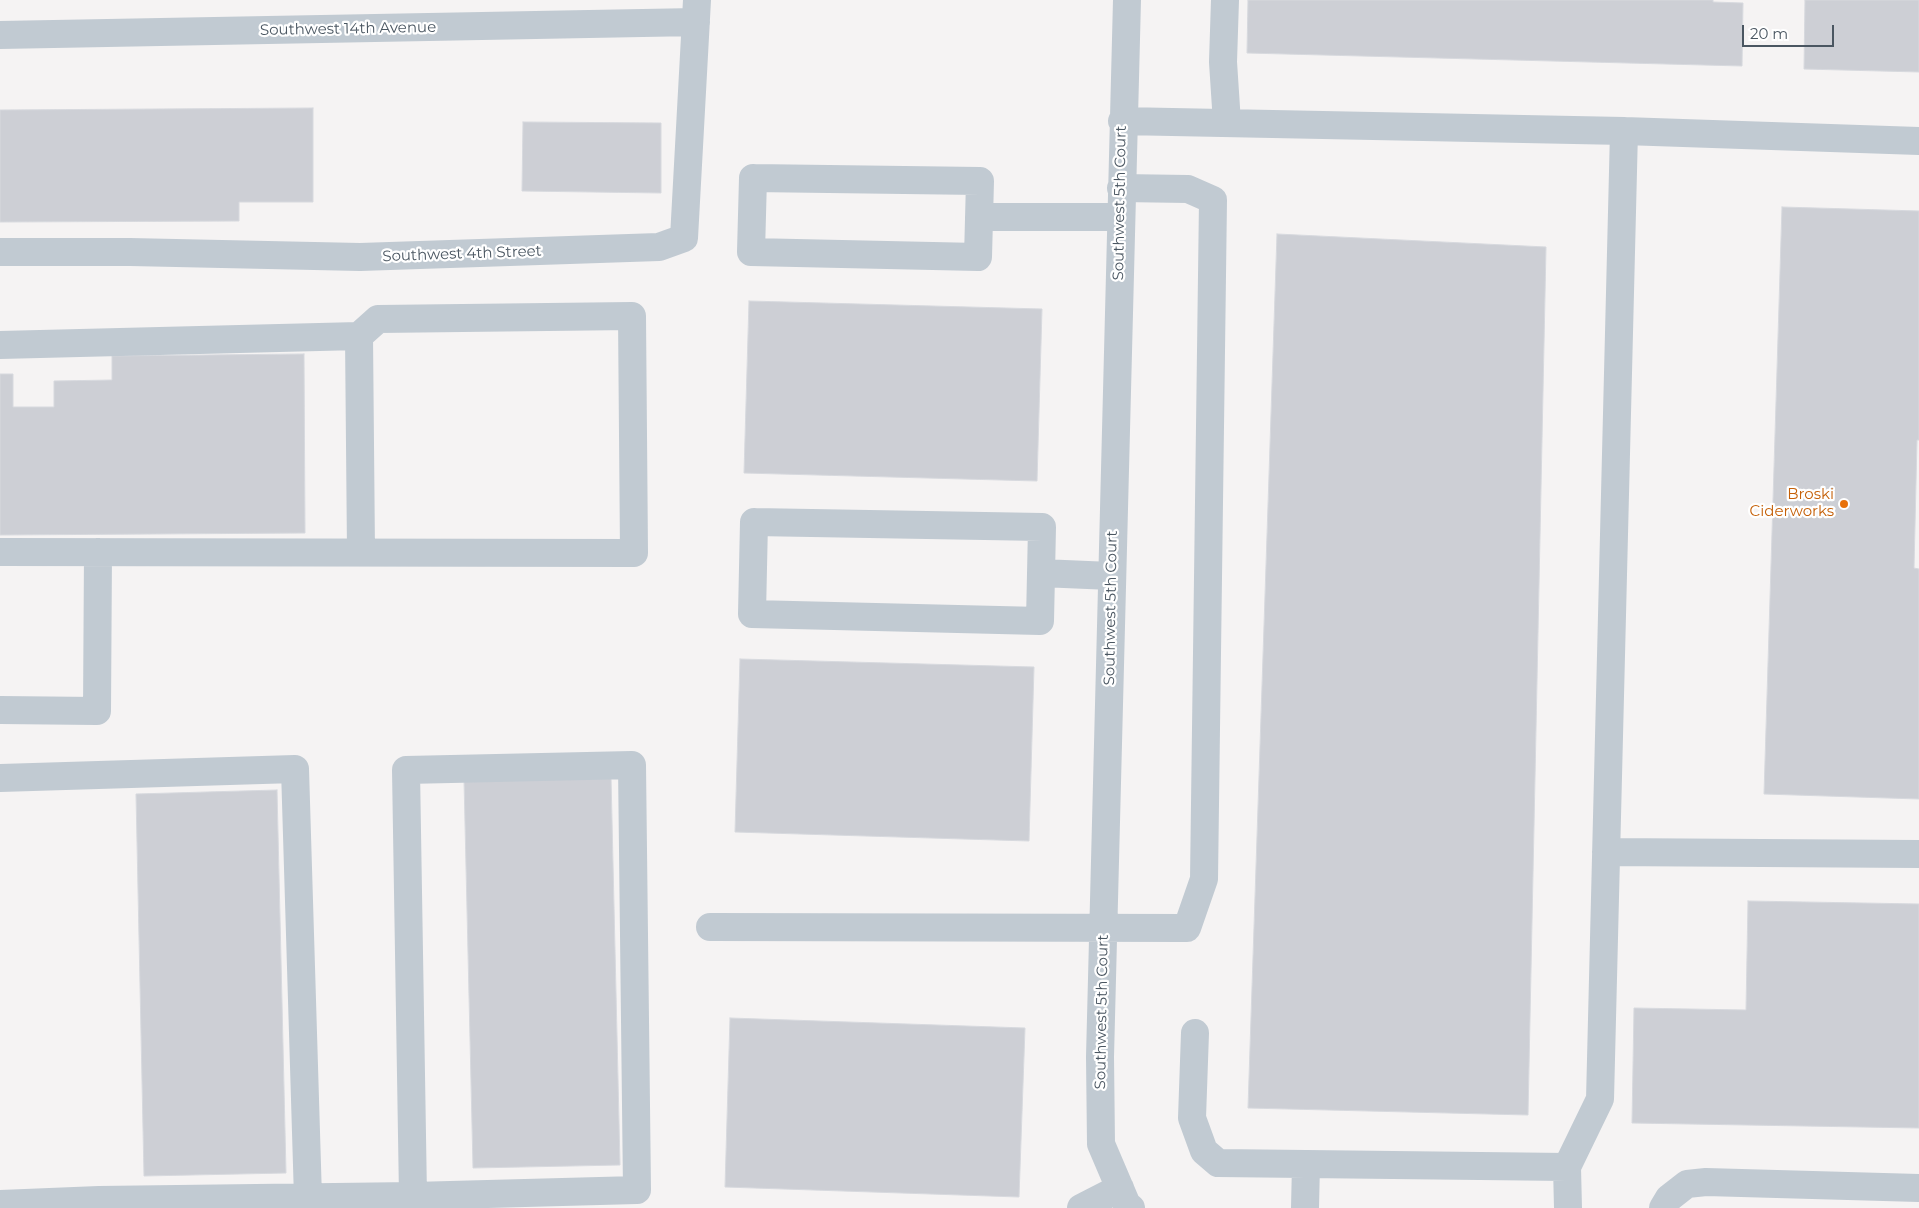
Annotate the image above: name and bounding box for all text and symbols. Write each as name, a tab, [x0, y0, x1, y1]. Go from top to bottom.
scale bar	[1744, 15, 1836, 47]
street label: Southwest 14th Avenue	[260, 18, 436, 40]
text: 20 m	[1750, 24, 1788, 43]
street label: Southwest 5th Court	[1110, 125, 1130, 281]
street label: Southwest 4th Street	[382, 242, 542, 266]
place label: Broski Ciderworks	[1750, 486, 1834, 521]
marker: Broski Ciderworks	[1838, 498, 1850, 510]
street label: Southwest 5th Court	[1101, 530, 1121, 686]
street label: Southwest 5th Court	[1092, 934, 1112, 1090]

